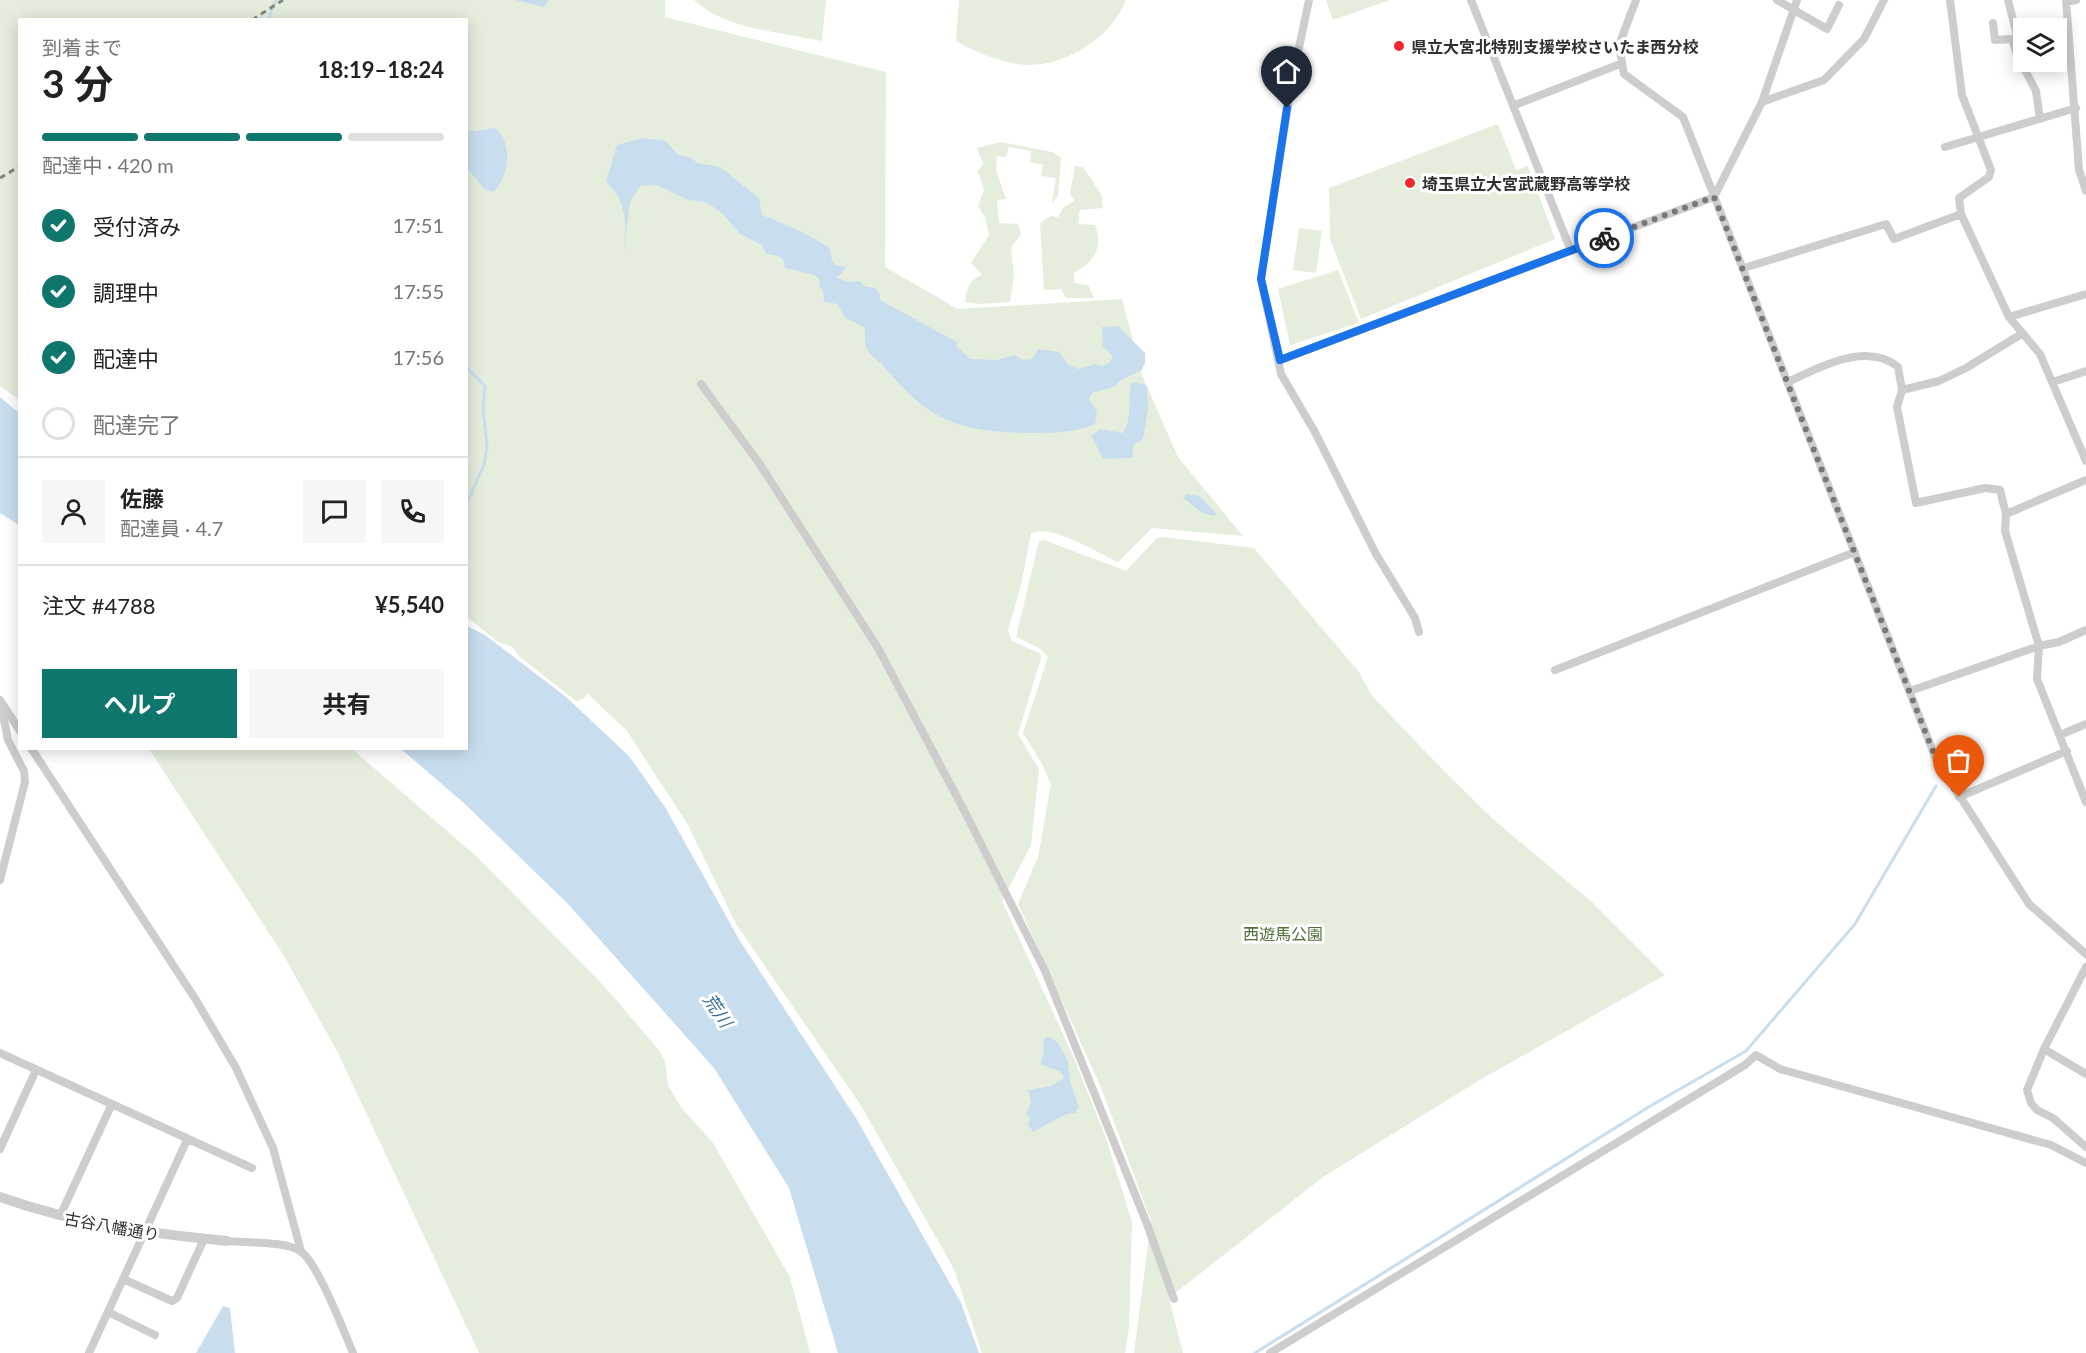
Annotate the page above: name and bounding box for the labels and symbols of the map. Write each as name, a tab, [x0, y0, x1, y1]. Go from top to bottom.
place label: 県立大宮北特別支援学校さいたま西分校	[1411, 37, 1699, 56]
marker: 県立大宮北特別支援学校さいたま西分校	[1392, 39, 1406, 53]
pin	[1261, 46, 1312, 108]
place label: 埼玉県立大宮武蔵野高等学校	[1422, 174, 1630, 193]
marker: 埼玉県立大宮武蔵野高等学校	[1403, 176, 1417, 190]
courier	[1574, 208, 1634, 268]
pin	[1933, 735, 1984, 797]
park label: 西遊馬公園	[1243, 924, 1323, 943]
water label: 荒川	[699, 989, 738, 1033]
street label: 古谷八幡通り	[63, 1208, 161, 1244]

